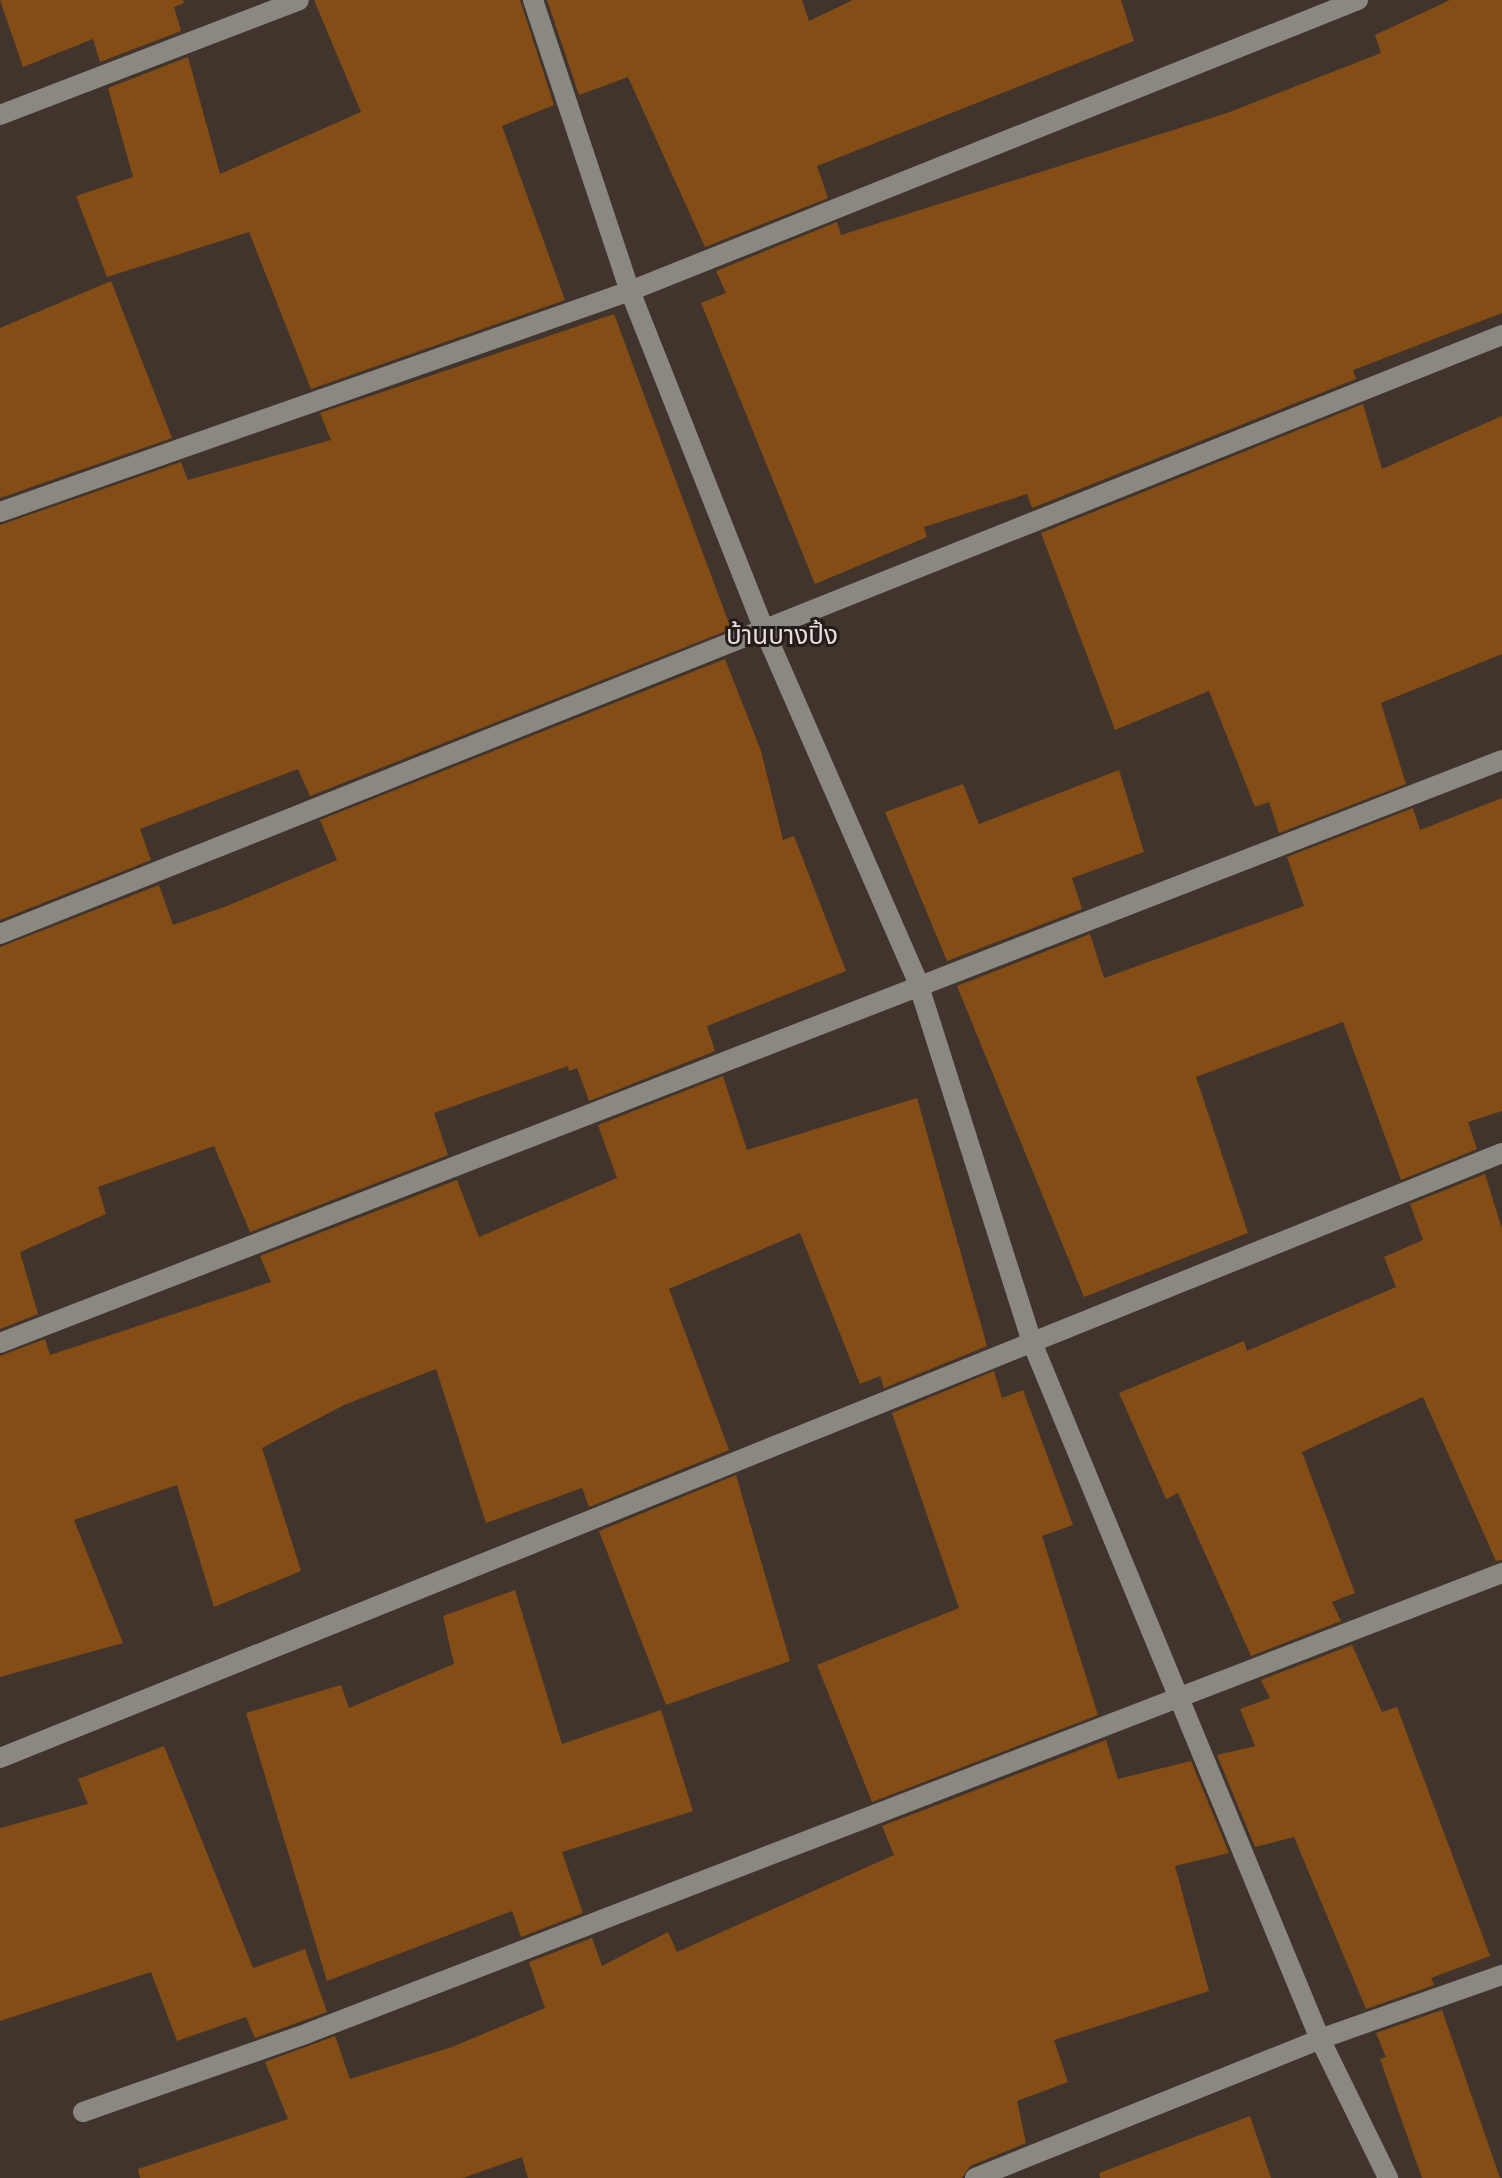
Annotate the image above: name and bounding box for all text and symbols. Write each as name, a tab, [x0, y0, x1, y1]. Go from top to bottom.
district label: บ้านบางปิ้ง	[726, 620, 838, 652]

